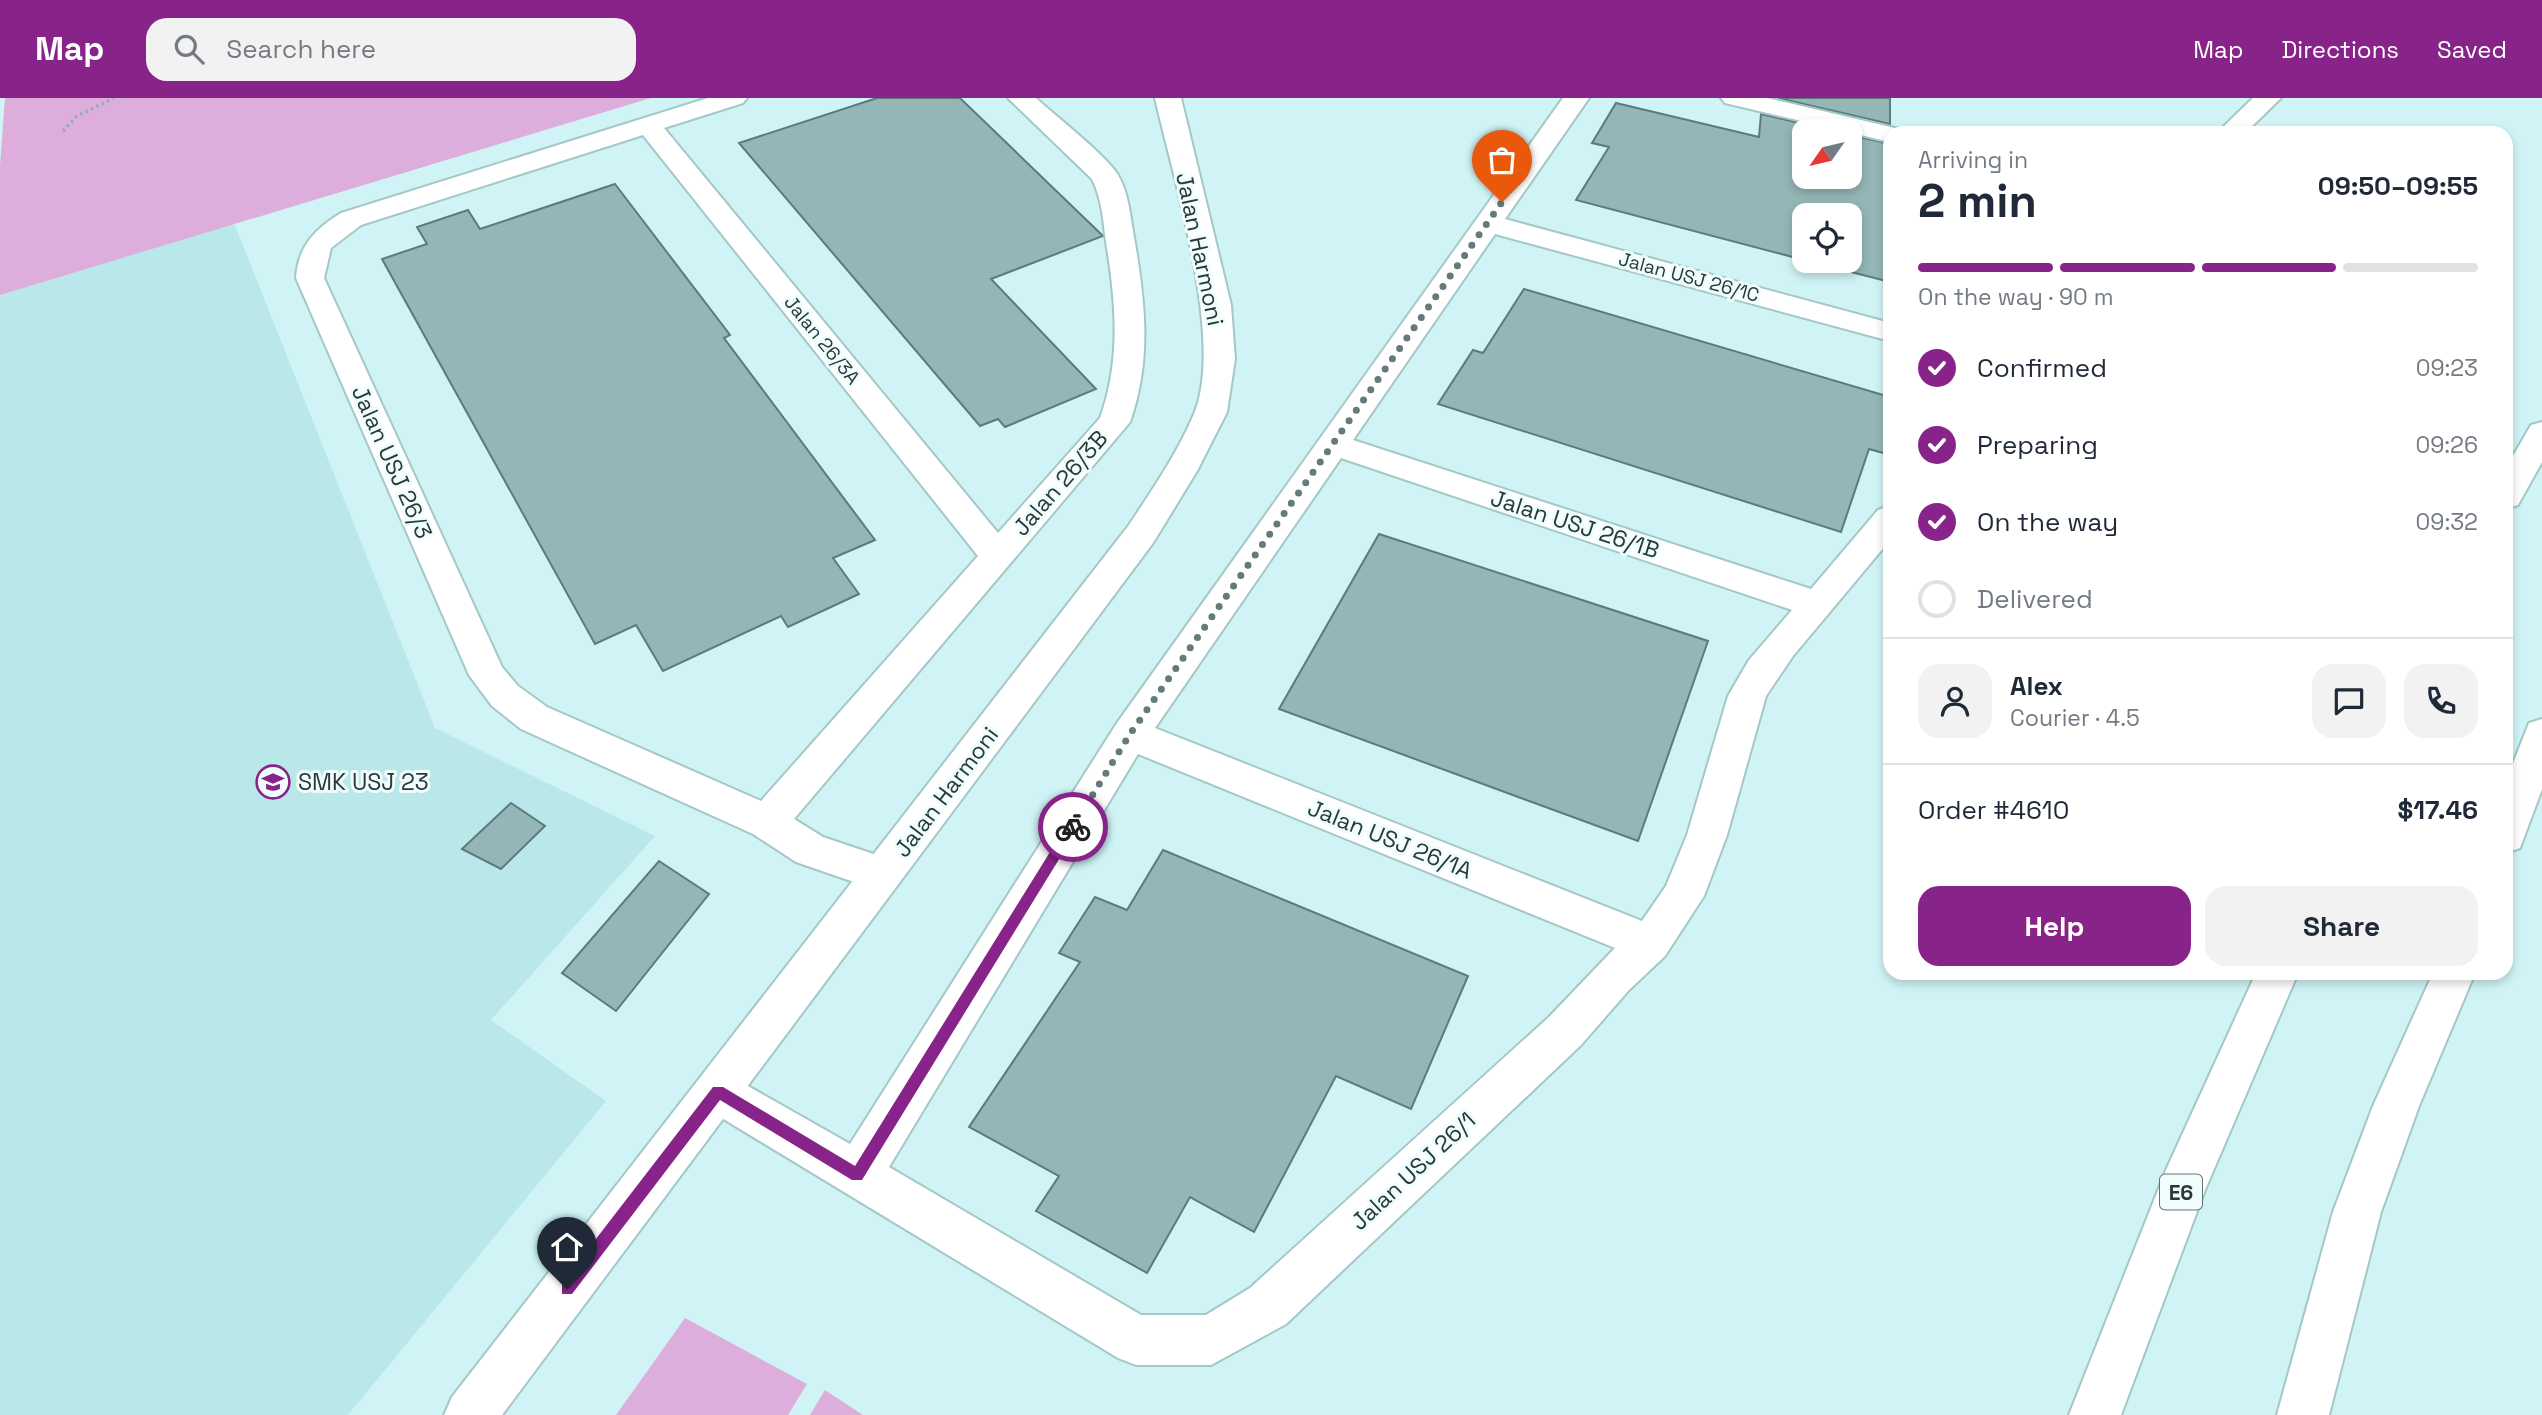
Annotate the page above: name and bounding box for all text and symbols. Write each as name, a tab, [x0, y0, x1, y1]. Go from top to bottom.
search box	[146, 18, 636, 81]
text: Map	[35, 28, 104, 70]
icon: search	[170, 30, 208, 68]
text: Search here	[226, 32, 376, 66]
text: Map	[2193, 34, 2243, 65]
text: Directions	[2281, 34, 2399, 65]
text: Saved	[2437, 34, 2507, 65]
north arrow	[1792, 119, 1862, 189]
map controls	[1792, 119, 1862, 273]
pin	[1472, 130, 1532, 202]
icon: bag	[1483, 141, 1521, 179]
text: Arriving in	[1918, 145, 2028, 175]
text: 09:50–09:55	[2318, 169, 2478, 203]
street label: Jalan Harmoni	[1169, 170, 1231, 328]
text: 2 min	[1918, 172, 2037, 230]
button: locate	[1792, 203, 1862, 273]
street label: Jalan USJ 26/1C	[1616, 246, 1762, 308]
text: On the way · 90 m	[1918, 282, 2113, 312]
street label: Jalan 26/3A	[778, 290, 866, 390]
icon: check	[1918, 349, 1956, 387]
text: Confirmed	[1977, 351, 2107, 385]
text: 09:23	[2416, 353, 2478, 383]
street label: Jalan USJ 26/3	[345, 381, 439, 543]
street label: Jalan 26/3B	[1006, 424, 1114, 542]
icon: check	[1918, 426, 1956, 464]
text: Preparing	[1977, 428, 2098, 462]
text: 09:26	[2415, 430, 2478, 460]
street label: Jalan USJ 26/1B	[1487, 483, 1663, 565]
icon: check	[1918, 503, 1956, 541]
text: On the way	[1977, 505, 2118, 539]
text: 09:32	[2416, 507, 2478, 537]
text: Delivered	[1977, 582, 2093, 616]
button: person	[1918, 664, 1992, 738]
button: chat	[2312, 664, 2386, 738]
button: phone	[2404, 664, 2478, 738]
text: Alex	[2010, 669, 2063, 703]
text: Courier · 4.5	[2010, 703, 2140, 733]
street label: Jalan Harmoni	[887, 721, 1005, 863]
school or university icon: SMK USJ 23	[254, 763, 292, 801]
place label: SMK USJ 23	[298, 767, 429, 797]
courier	[1038, 792, 1108, 862]
street label: Jalan USJ 26/1A	[1303, 792, 1477, 886]
text: Order #4610	[1918, 793, 2069, 827]
text: $17.46	[2398, 793, 2478, 827]
icon: bike	[1054, 808, 1092, 846]
button: Help	[1918, 886, 2191, 966]
button: Share	[2205, 886, 2478, 966]
street label: Jalan USJ 26/1	[1344, 1105, 1482, 1237]
road number: E6	[2160, 1174, 2202, 1210]
pin	[537, 1217, 597, 1289]
icon: home	[548, 1228, 586, 1266]

